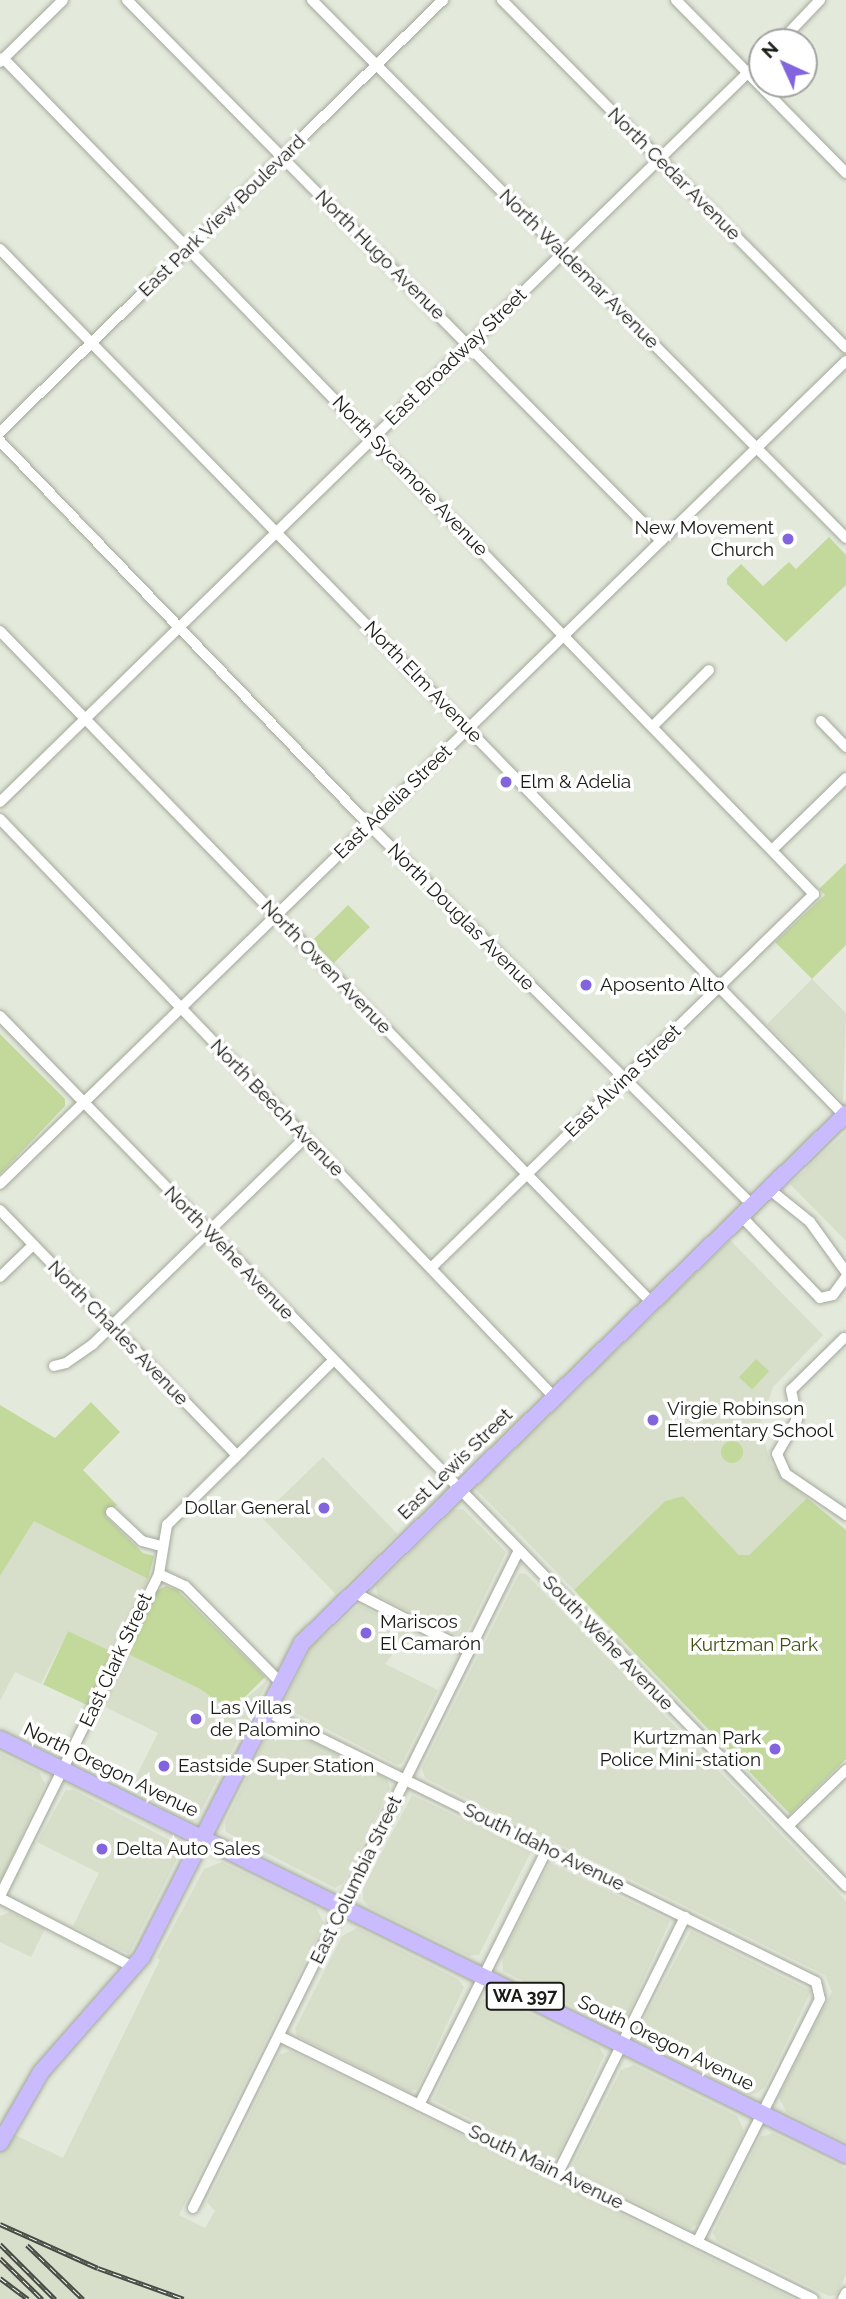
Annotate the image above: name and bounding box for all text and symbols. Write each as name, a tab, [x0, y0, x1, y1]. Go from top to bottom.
north arrow	[748, 28, 818, 98]
text: N	[757, 37, 782, 62]
street label: North Cedar Avenue	[603, 103, 745, 245]
street label: East Park View Boulevard	[134, 130, 310, 302]
street label: North Waldemar Avenue	[494, 184, 664, 354]
street label: North Hugo Avenue	[310, 185, 450, 325]
street label: East Broadway Street	[381, 284, 531, 430]
street label: North Sycamore Avenue	[327, 391, 493, 561]
place label: New Movement Church	[634, 517, 774, 561]
marker: New Movement Church	[780, 531, 796, 547]
street label: North Elm Avenue	[359, 616, 487, 748]
street label: East Adelia Street	[329, 740, 457, 864]
place label: Elm & Adelia	[520, 771, 632, 793]
marker: Elm & Adelia	[498, 774, 514, 790]
street label: North Douglas Avenue	[383, 839, 539, 995]
street label: North Owen Avenue	[256, 895, 396, 1039]
place label: Aposento Alto	[600, 974, 725, 996]
marker: Aposento Alto	[578, 977, 594, 993]
street label: East Alvina Street	[560, 1020, 686, 1142]
street label: North Beech Avenue	[205, 1034, 349, 1182]
street label: North Wehe Avenue	[159, 1181, 299, 1325]
street label: North Charles Avenue	[43, 1256, 193, 1410]
place label: Virgie Robinson Elementary School	[667, 1398, 834, 1442]
street label: East Lewis Street	[393, 1404, 517, 1524]
marker: Virgie Robinson Elementary School	[645, 1412, 661, 1428]
place label: Dollar General	[184, 1497, 310, 1519]
marker: Dollar General	[316, 1500, 332, 1516]
street label: South Wehe Avenue	[537, 1570, 679, 1716]
street label: East Clark Street	[75, 1589, 157, 1731]
place label: Mariscos El Camarón	[380, 1611, 482, 1655]
marker: Mariscos El Camarón	[358, 1625, 374, 1641]
park label: Kurtzman Park	[690, 1634, 818, 1656]
place label: Las Villas de Palomino	[210, 1697, 320, 1741]
marker: Las Villas de Palomino	[188, 1711, 204, 1727]
street label: North Oregon Avenue	[20, 1718, 202, 1822]
place label: Kurtzman Park Police Mini-station	[600, 1727, 761, 1771]
marker: Kurtzman Park Police Mini-station	[767, 1741, 783, 1757]
place label: Eastside Super Station	[178, 1755, 375, 1777]
marker: Eastside Super Station	[156, 1758, 172, 1774]
street label: East Columbia Street	[305, 1792, 407, 1968]
street label: South Idaho Avenue	[459, 1798, 629, 1896]
place label: Delta Auto Sales	[116, 1838, 261, 1860]
marker: Delta Auto Sales	[94, 1841, 110, 1857]
road number: WA 397	[485, 1982, 565, 2010]
street label: South Oregon Avenue	[574, 1990, 758, 2096]
street label: South Main Avenue	[465, 2119, 627, 2215]

